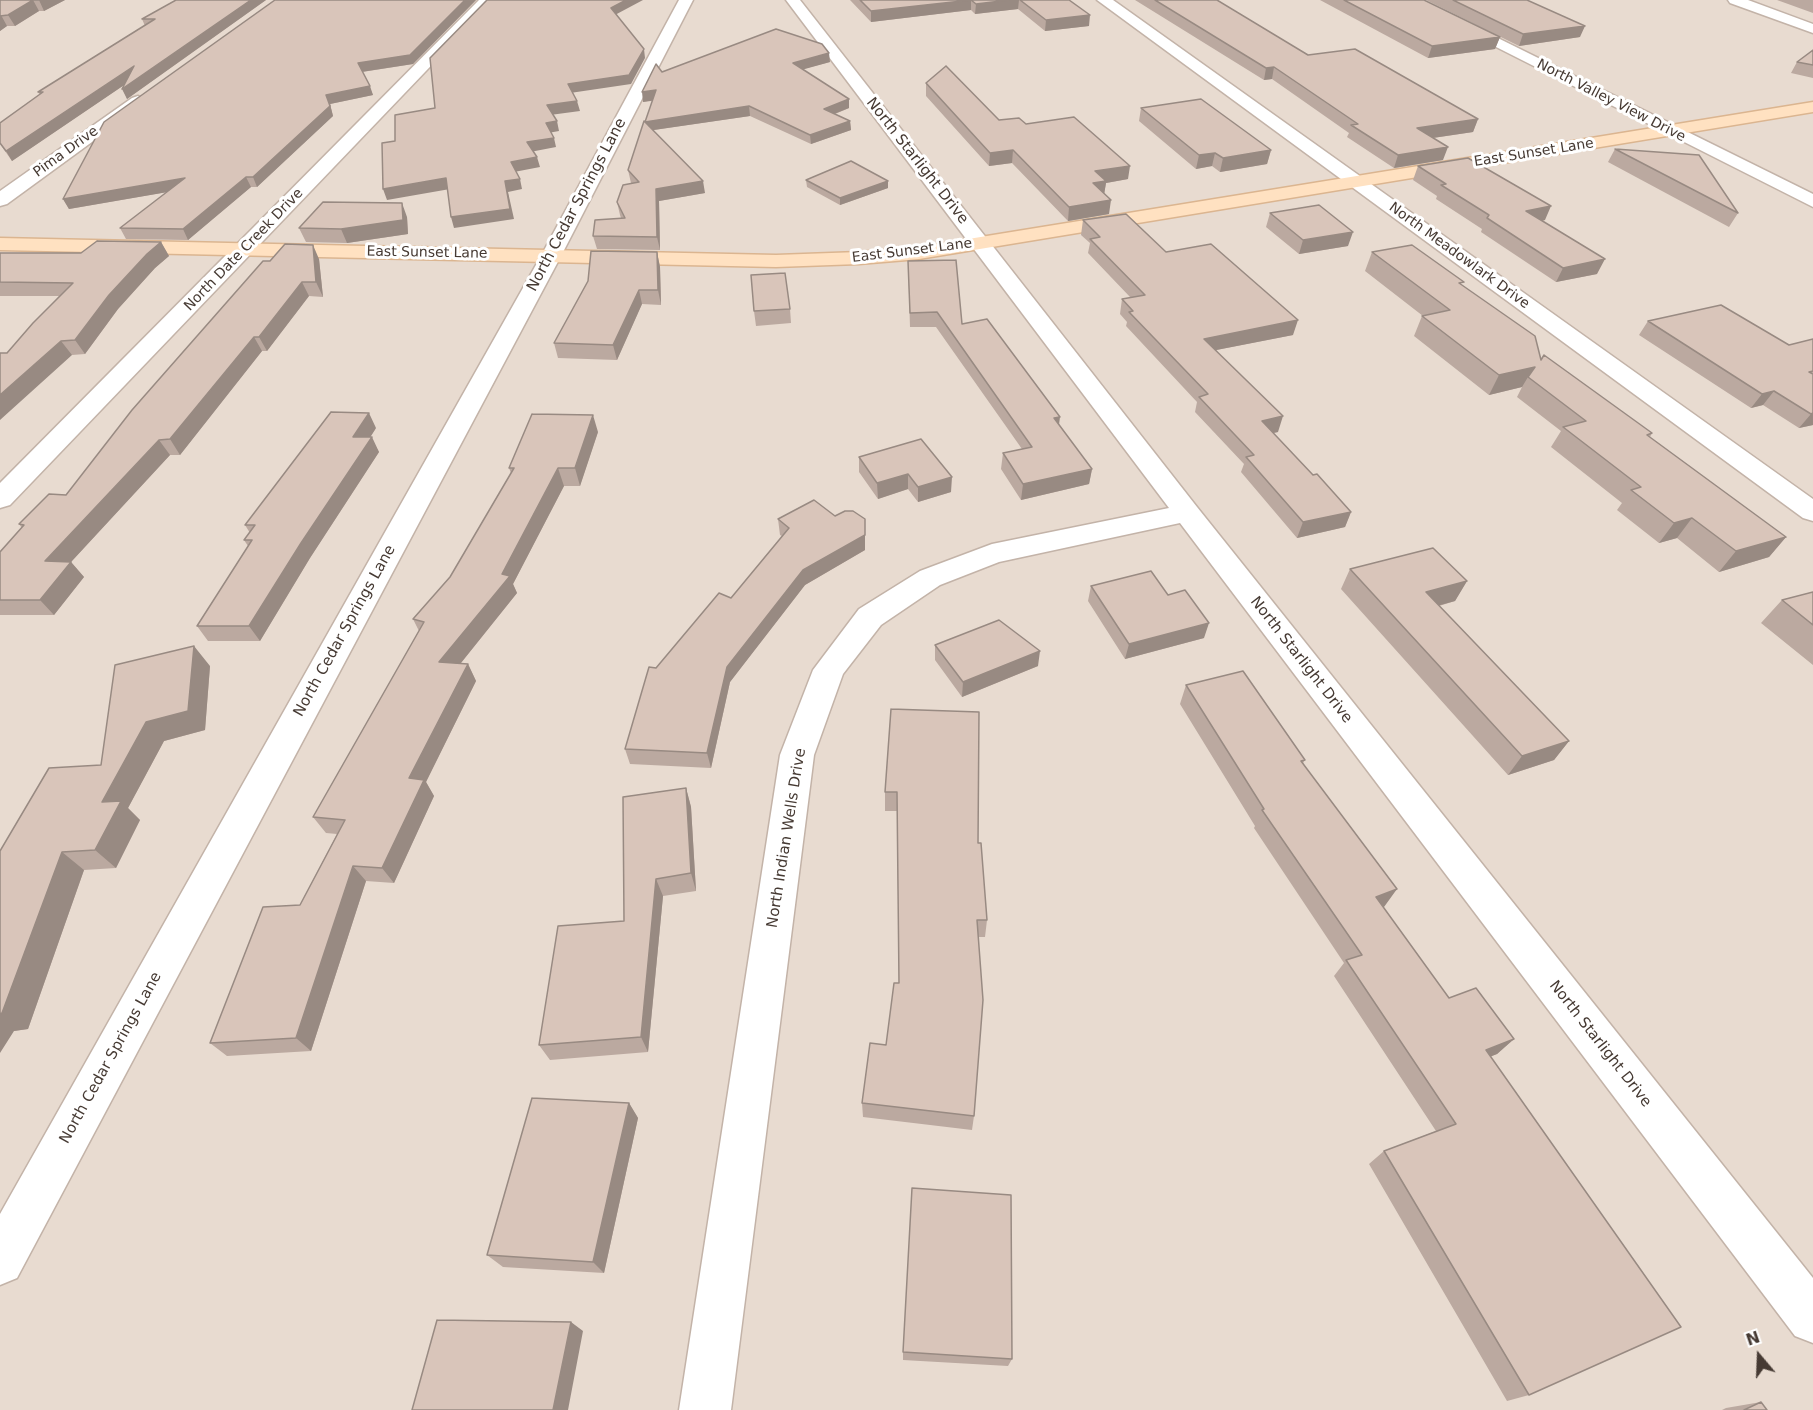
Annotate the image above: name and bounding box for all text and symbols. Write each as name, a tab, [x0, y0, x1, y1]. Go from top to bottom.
street label: North Valley View Drive	[1534, 56, 1688, 146]
street label: North Starlight Drive	[862, 94, 972, 228]
street label: North Cedar Springs Lane	[524, 115, 630, 295]
street label: Pima Drive	[30, 123, 102, 181]
street label: East Sunset Lane	[1473, 135, 1595, 171]
street label: North Date Creek Drive	[181, 185, 307, 315]
street label: North Meadowlark Drive	[1385, 199, 1533, 313]
street label: East Sunset Lane	[851, 235, 973, 267]
street label: East Sunset Lane	[366, 244, 488, 262]
street label: North Cedar Springs Lane	[290, 542, 400, 720]
street label: North Starlight Drive	[1246, 593, 1356, 727]
street label: North Indian Wells Drive	[764, 747, 810, 929]
street label: North Cedar Springs Lane	[56, 969, 166, 1147]
street label: North Starlight Drive	[1545, 977, 1655, 1111]
north arrow	[1729, 1326, 1789, 1386]
text: N	[1744, 1327, 1762, 1350]

